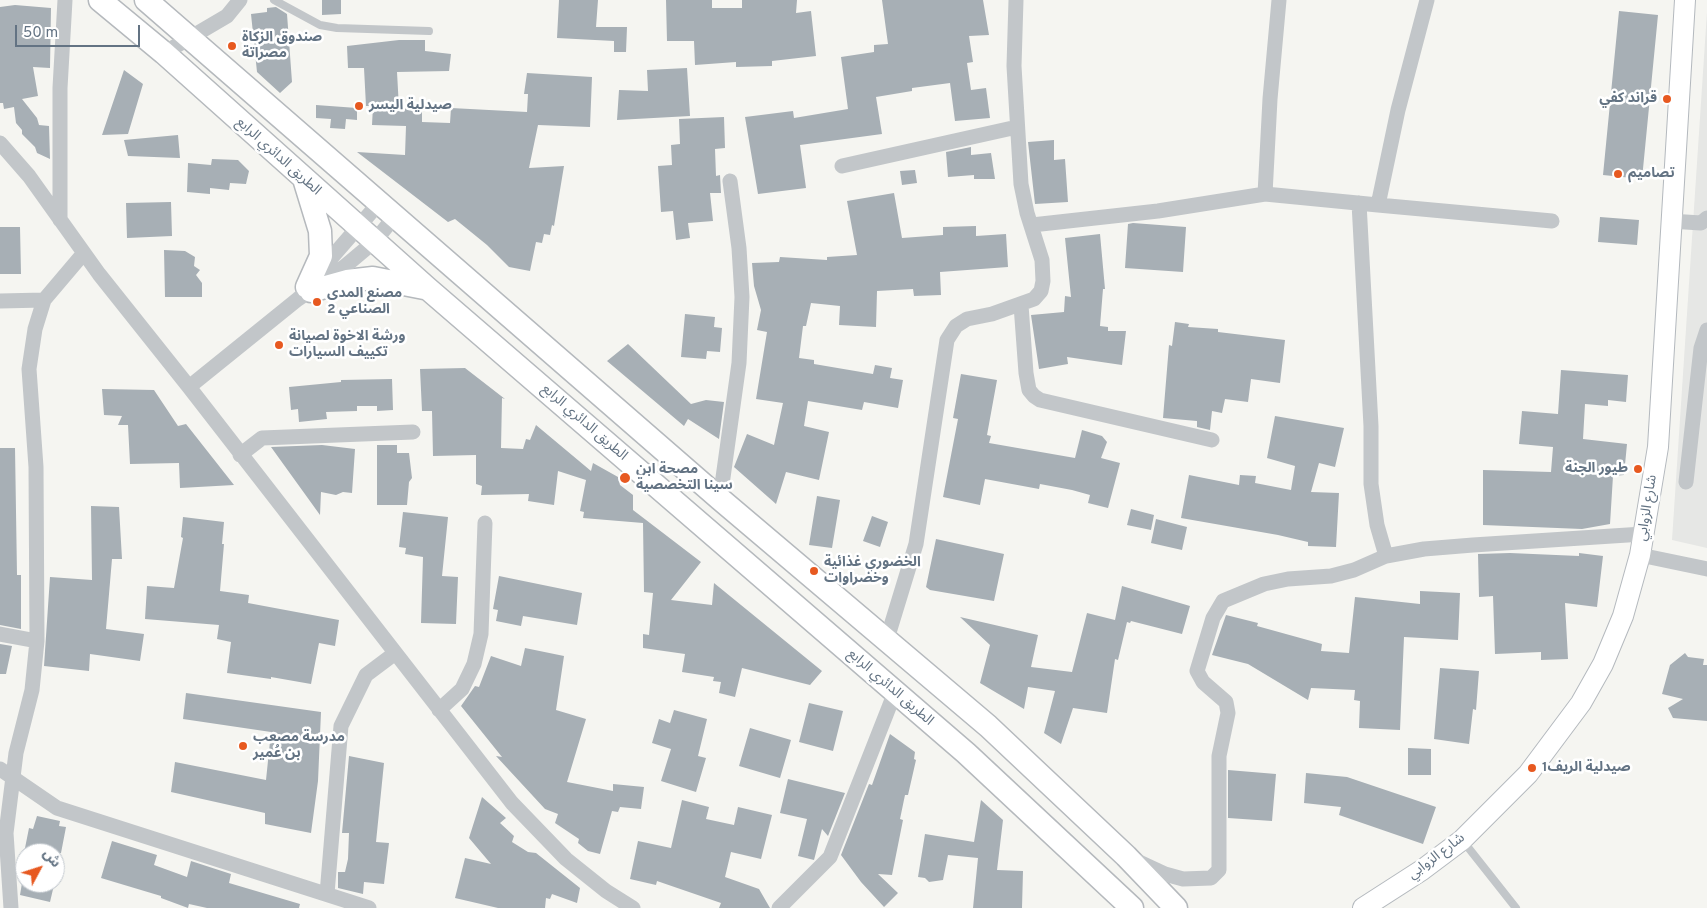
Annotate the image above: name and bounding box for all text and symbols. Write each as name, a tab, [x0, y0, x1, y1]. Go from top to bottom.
scale bar	[18, 15, 142, 47]
text: 50 m	[23, 24, 58, 43]
place label: صندوق الزكاة مصراتة	[242, 30, 322, 62]
marker: صندوق الزكاة مصراتة	[226, 40, 238, 52]
place label: قراند كفي	[1599, 91, 1657, 107]
marker: قراند كفي	[1661, 93, 1673, 105]
place label: صيدلية اليسر	[369, 98, 452, 114]
marker: صيدلية اليسر	[353, 100, 365, 112]
street label: الطريق الدائري الرابع	[232, 114, 324, 200]
place label: تصاميم	[1628, 166, 1675, 182]
marker: تصاميم	[1612, 168, 1624, 180]
place label: مصنع المدى الصناعي 2	[327, 286, 402, 318]
marker: مصنع المدى الصناعي 2	[311, 296, 323, 308]
place label: ورشة الاخوة لصيانة تكييف السيارات	[289, 329, 405, 362]
marker: ورشة الاخوة لصيانة تكييف السيارات	[273, 339, 285, 351]
street label: الطريق الدائري الرابع	[538, 381, 630, 465]
place label: طيور الجنة	[1565, 461, 1628, 477]
place label: مصحة ابن سينا التخصصية	[636, 462, 733, 494]
marker: طيور الجنة	[1632, 463, 1644, 475]
marker: مصحة ابن سينا التخصصية	[618, 471, 632, 485]
street label: شارع الزوابي	[1634, 474, 1662, 542]
place label: الخضوري غذائية وخضراوات	[824, 555, 921, 588]
marker: الخضوري غذائية وخضراوات	[808, 565, 820, 577]
street label: الطريق الدائري الرابع	[844, 646, 936, 730]
place label: مدرسة مصعب بن عُمير	[253, 730, 345, 762]
marker: مدرسة مصعب بن عُمير	[237, 740, 249, 752]
place label: صيدلية الريف1	[1542, 760, 1631, 776]
marker: صيدلية الريف1	[1526, 762, 1538, 774]
street label: شارع الزوابي	[1405, 830, 1469, 884]
north arrow	[15, 843, 65, 893]
text: ش	[38, 846, 64, 871]

